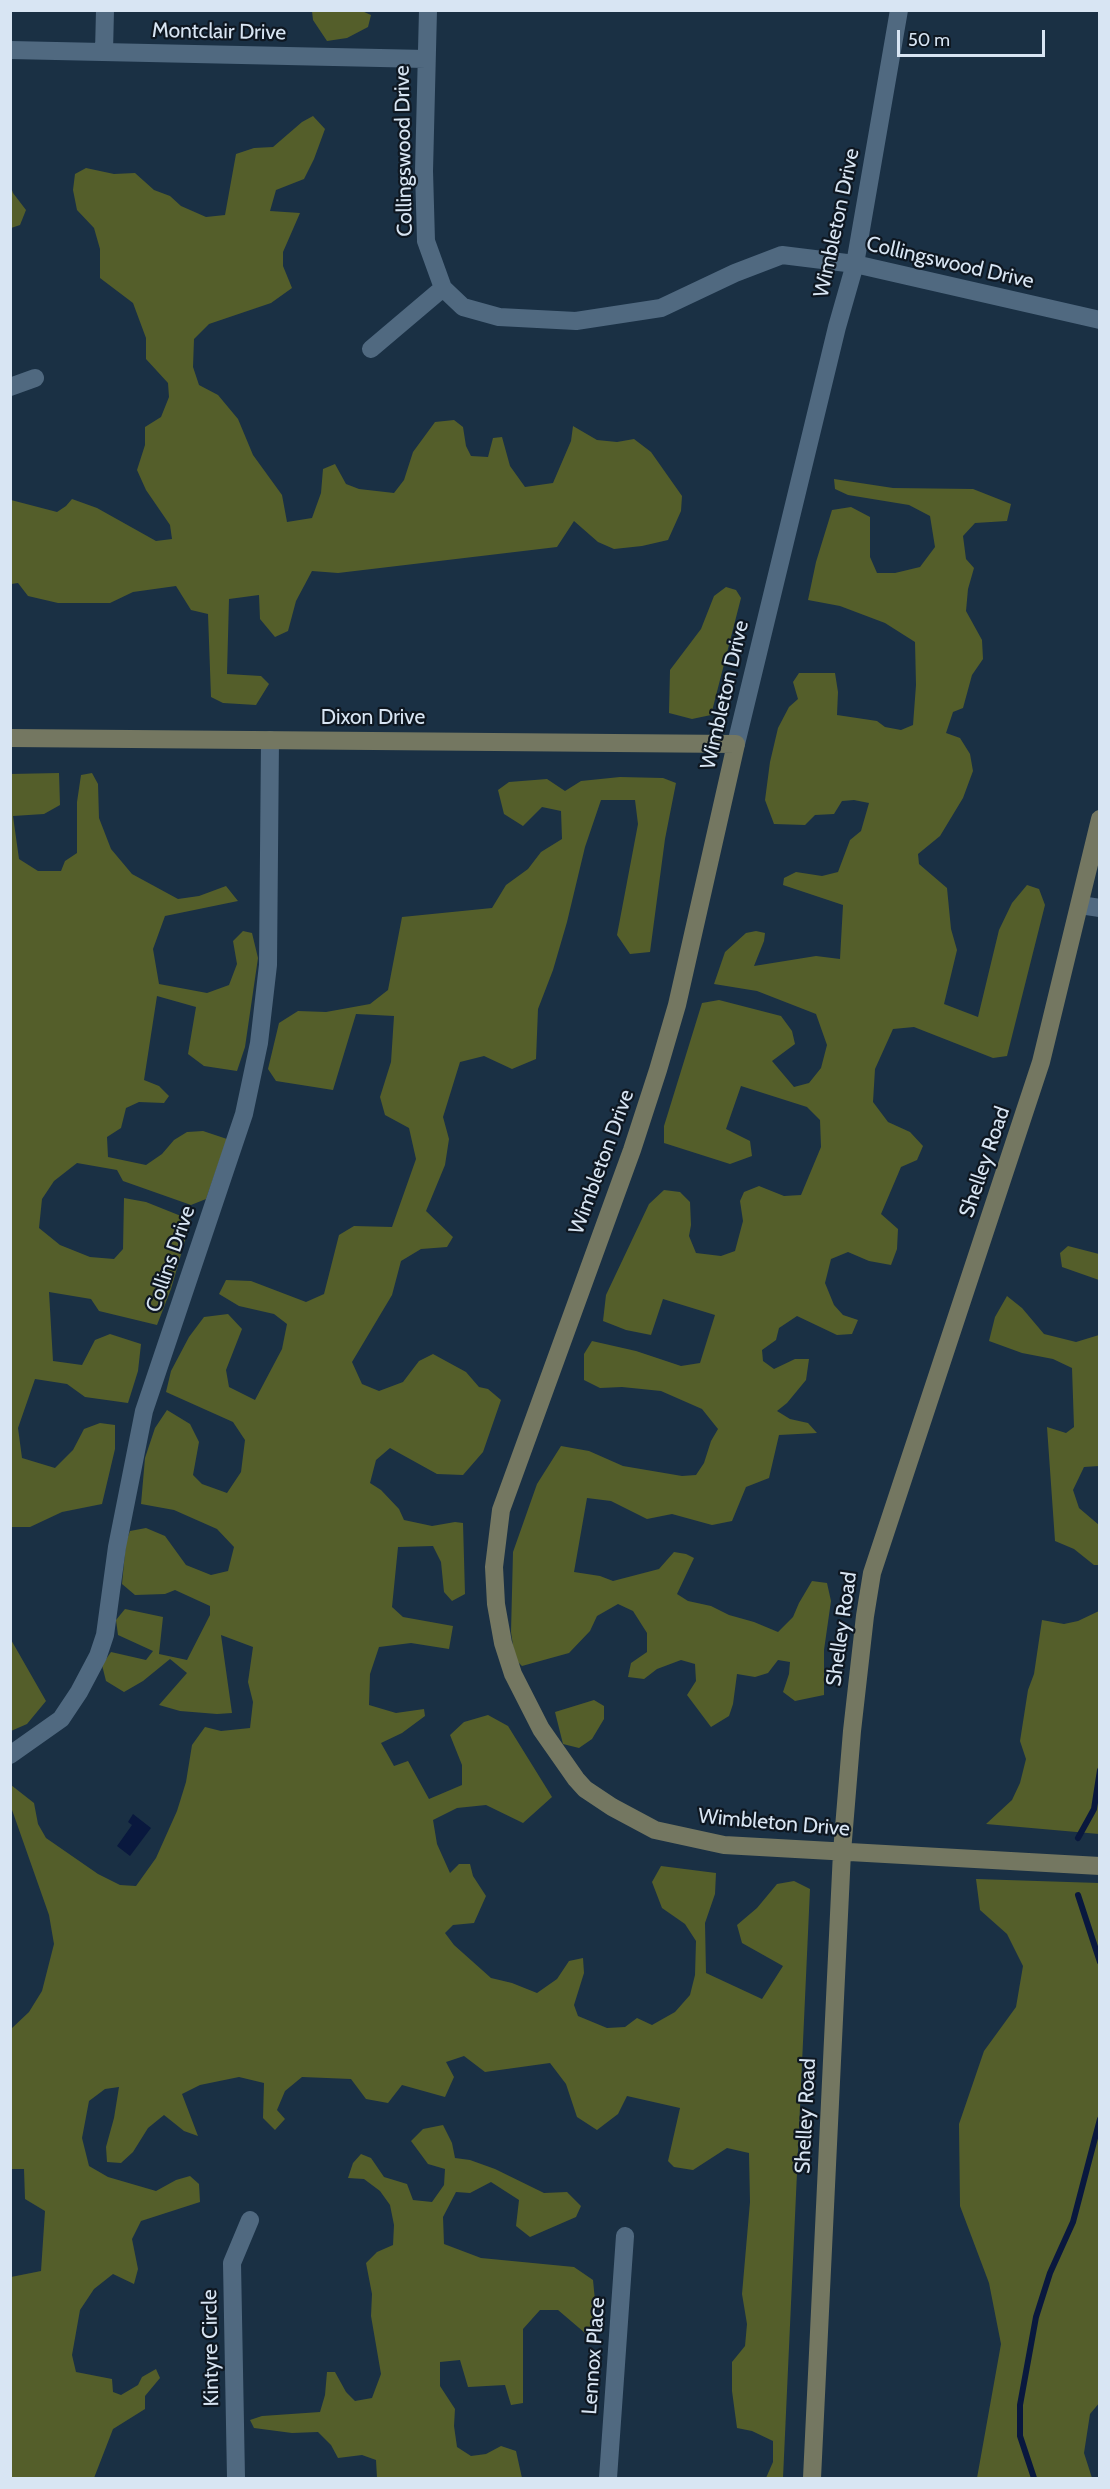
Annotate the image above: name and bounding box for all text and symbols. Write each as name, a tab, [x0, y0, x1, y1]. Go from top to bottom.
street label: Montclair Drive	[152, 18, 286, 46]
scale bar	[900, 18, 1048, 56]
text: 50 m	[908, 29, 950, 51]
street label: Collingswood Drive	[390, 65, 418, 237]
street label: Wimbleton Drive	[809, 146, 865, 300]
street label: Collingswood Drive	[864, 231, 1036, 295]
street label: Wimbleton Drive	[696, 618, 754, 772]
street label: Dixon Drive	[321, 705, 425, 731]
street label: Wimbleton Drive	[564, 1086, 640, 1238]
street label: Shelley Road	[954, 1103, 1016, 1221]
street label: Collins Drive	[141, 1203, 201, 1315]
street label: Shelley Road	[821, 1570, 863, 1688]
street label: Wimbleton Drive	[697, 1804, 851, 1842]
street label: Shelley Road	[790, 2058, 822, 2174]
street label: Kintyre Circle	[197, 2289, 225, 2407]
street label: Lennox Place	[577, 2297, 611, 2415]

